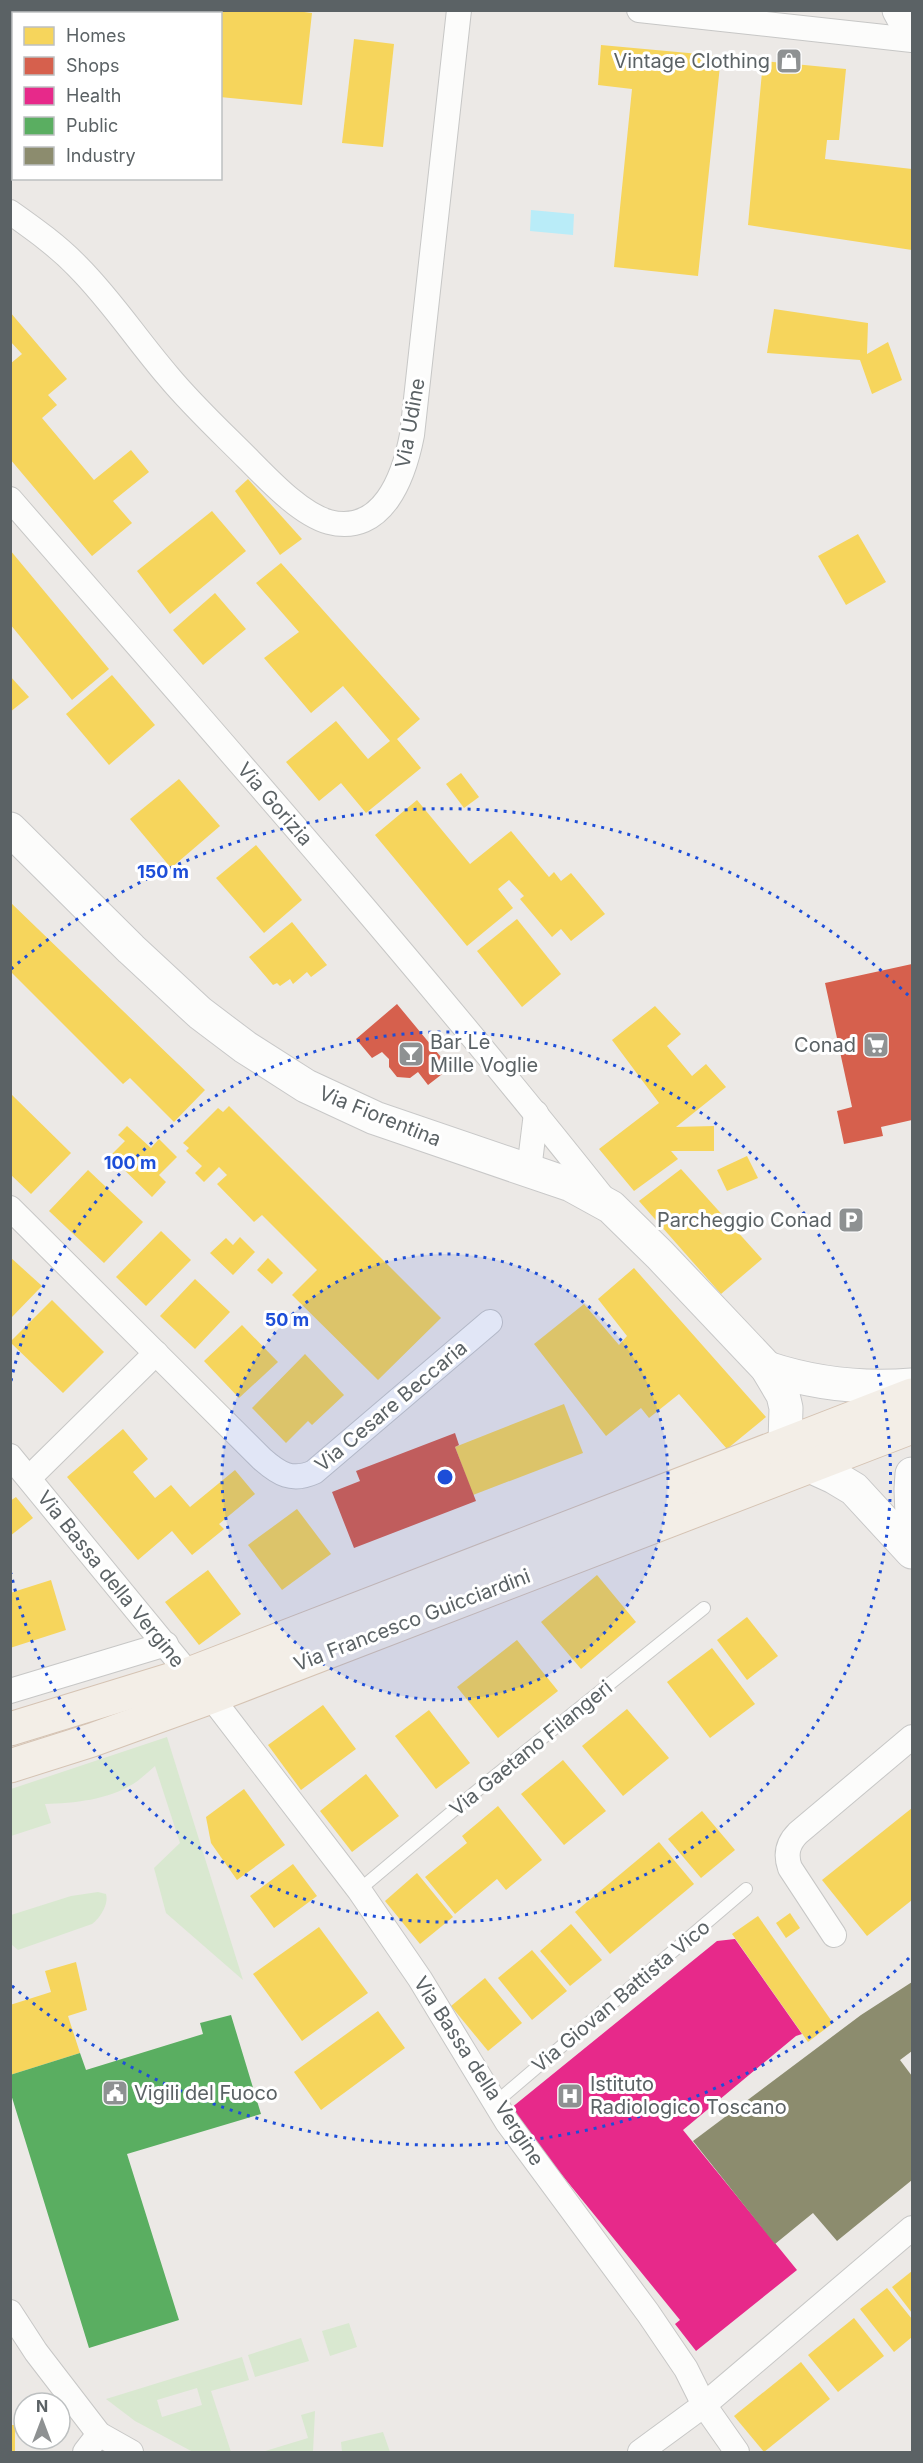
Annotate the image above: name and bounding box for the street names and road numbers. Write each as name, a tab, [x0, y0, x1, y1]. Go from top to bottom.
street label: Via Udine	[390, 376, 430, 470]
street label: Via Gorizia	[232, 758, 318, 850]
street label: Via Fiorentina	[316, 1081, 444, 1151]
street label: Via Cesare Beccaria	[310, 1335, 472, 1477]
street label: Via Bassa della Vergine	[32, 1486, 190, 1672]
street label: Via Francesco Guicciardini	[290, 1564, 534, 1676]
street label: Via Gaetano Filangeri	[445, 1675, 617, 1821]
street label: Via Giovan Battista Vico	[527, 1915, 715, 2077]
street label: Via Bassa della Vergine	[409, 1972, 549, 2170]

